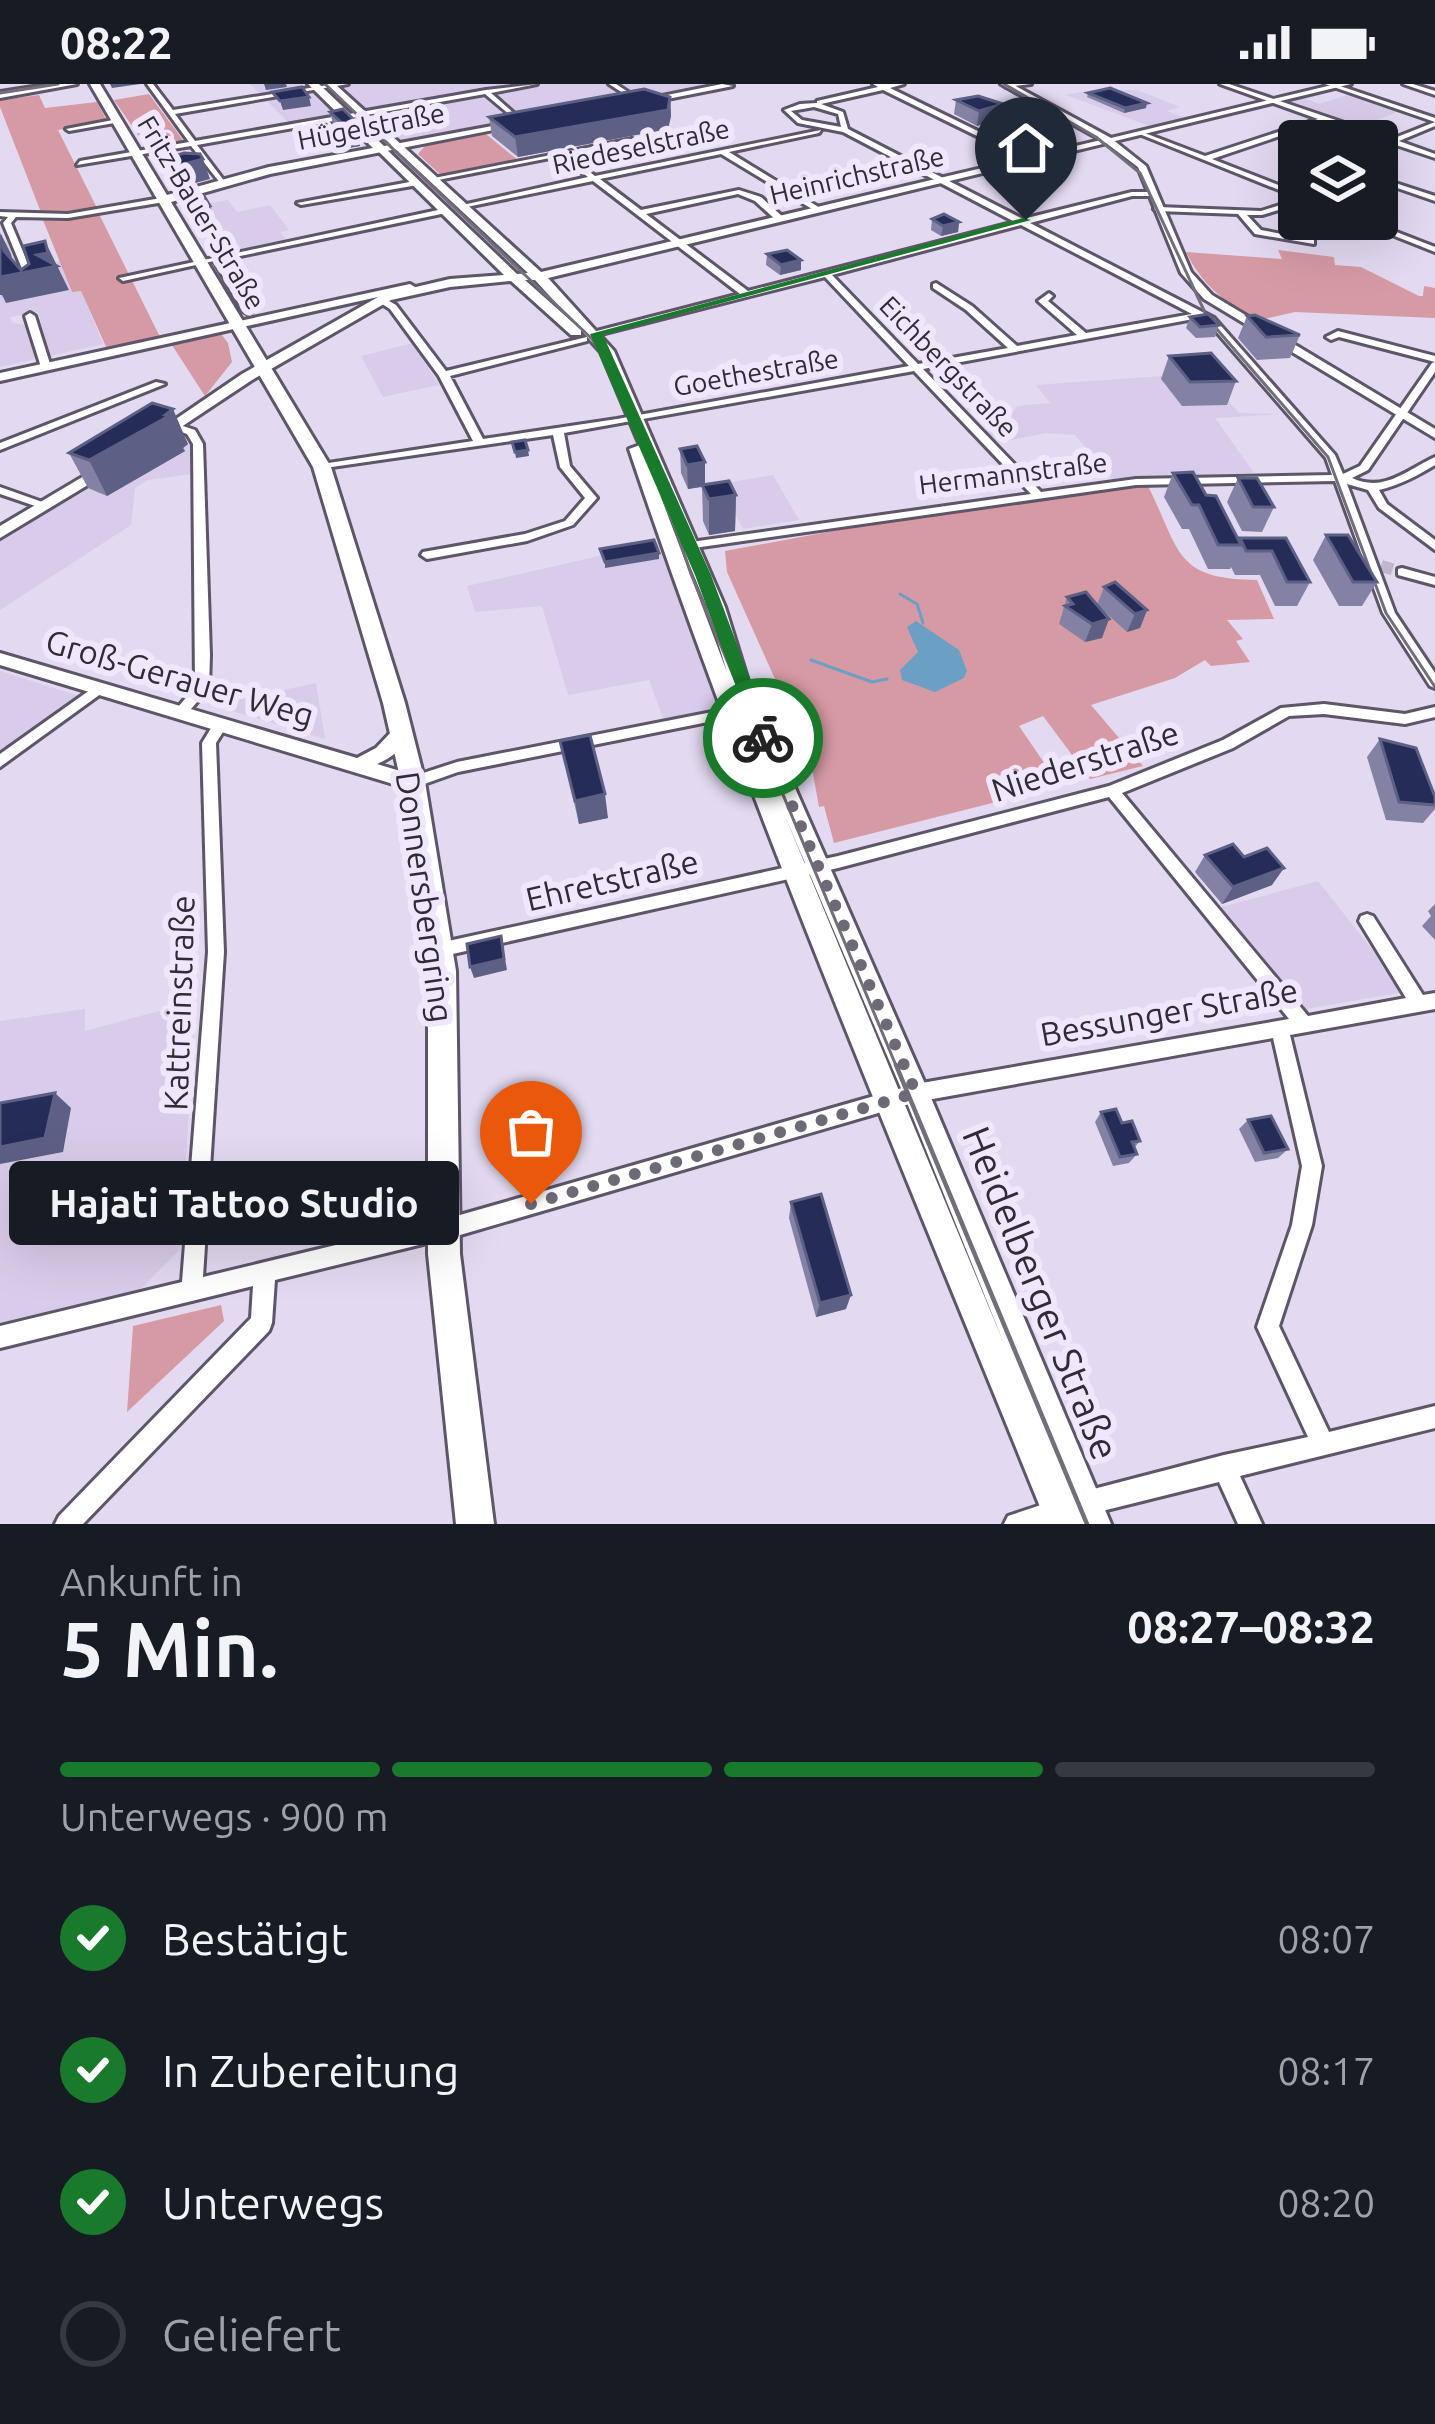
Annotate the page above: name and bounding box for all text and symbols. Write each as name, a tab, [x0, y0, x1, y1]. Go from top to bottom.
text: 08:22	[60, 17, 173, 68]
street label: Hügelstraße	[295, 97, 447, 155]
pin	[975, 97, 1077, 220]
street label: Fritz-Bauer-Straße	[132, 110, 271, 315]
street label: Riedeselstraße	[549, 113, 732, 179]
icon: home	[993, 115, 1059, 181]
map controls	[1278, 120, 1398, 240]
button: layers	[1278, 120, 1398, 240]
street label: Heinrichstraße	[767, 140, 947, 210]
street label: Eichbergstraße	[874, 290, 1023, 443]
street label: Goethestraße	[671, 343, 841, 401]
street label: Hermannstraße	[917, 447, 1109, 499]
street label: Groß-Gerauer Weg	[42, 622, 318, 733]
courier	[703, 678, 823, 798]
icon: bike	[730, 705, 796, 771]
street label: Niederstraße	[987, 713, 1183, 808]
street label: Donnersbergring	[390, 769, 461, 1025]
street label: Ehretstraße	[522, 842, 702, 917]
street label: Kattreinstraße	[156, 895, 201, 1111]
street label: Bessunger Straße	[1037, 971, 1300, 1052]
pin	[480, 1081, 582, 1204]
icon: bag	[498, 1099, 564, 1165]
street label: Heidelberger Straße	[955, 1120, 1128, 1465]
callout: Hajati Tattoo Studio	[9, 1162, 459, 1246]
text: Hajati Tattoo Studio	[49, 1181, 419, 1224]
text: Ankunft in	[60, 1560, 243, 1603]
text: 08:27–08:32	[1127, 1601, 1375, 1652]
text: 5 Min.	[60, 1604, 278, 1692]
text: Unterwegs · 900 m	[60, 1795, 388, 1838]
icon: check	[60, 1905, 126, 1971]
text: Bestätigt	[162, 1913, 348, 1964]
text: 08:07	[1277, 1917, 1375, 1960]
icon: check	[60, 2037, 126, 2103]
text: In Zubereitung	[162, 2045, 459, 2096]
text: 08:17	[1277, 2049, 1375, 2092]
icon: check	[60, 2169, 126, 2235]
text: Unterwegs	[162, 2177, 384, 2228]
text: 08:20	[1277, 2181, 1375, 2224]
text: Geliefert	[162, 2309, 341, 2360]

